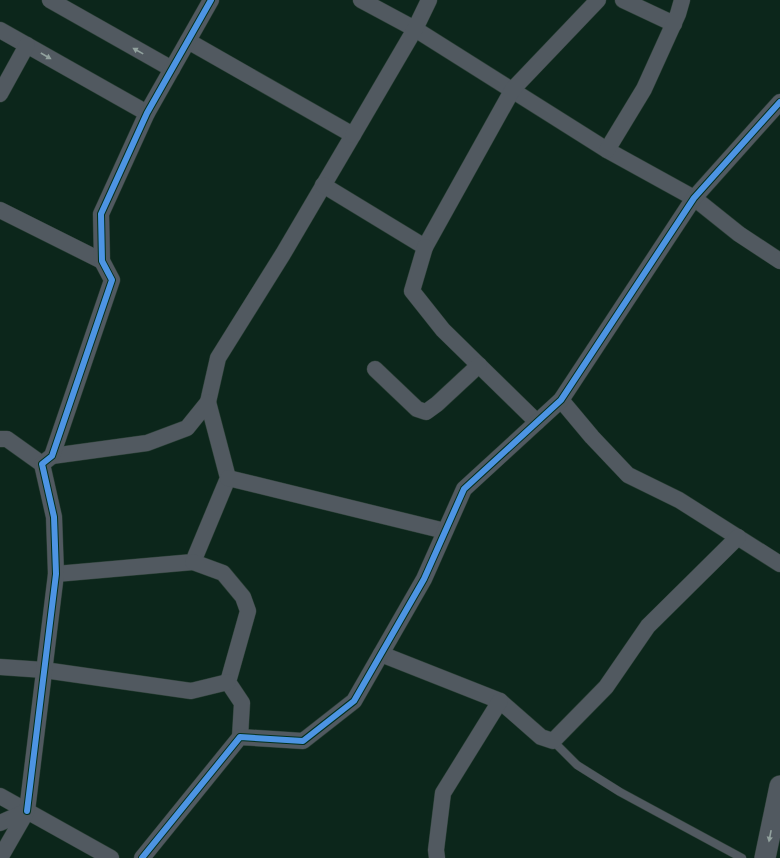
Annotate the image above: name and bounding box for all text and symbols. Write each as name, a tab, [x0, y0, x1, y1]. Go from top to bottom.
one-way arrow	[132, 47, 144, 54]
one-way arrow	[40, 52, 52, 59]
one-way arrow	[767, 829, 773, 842]

